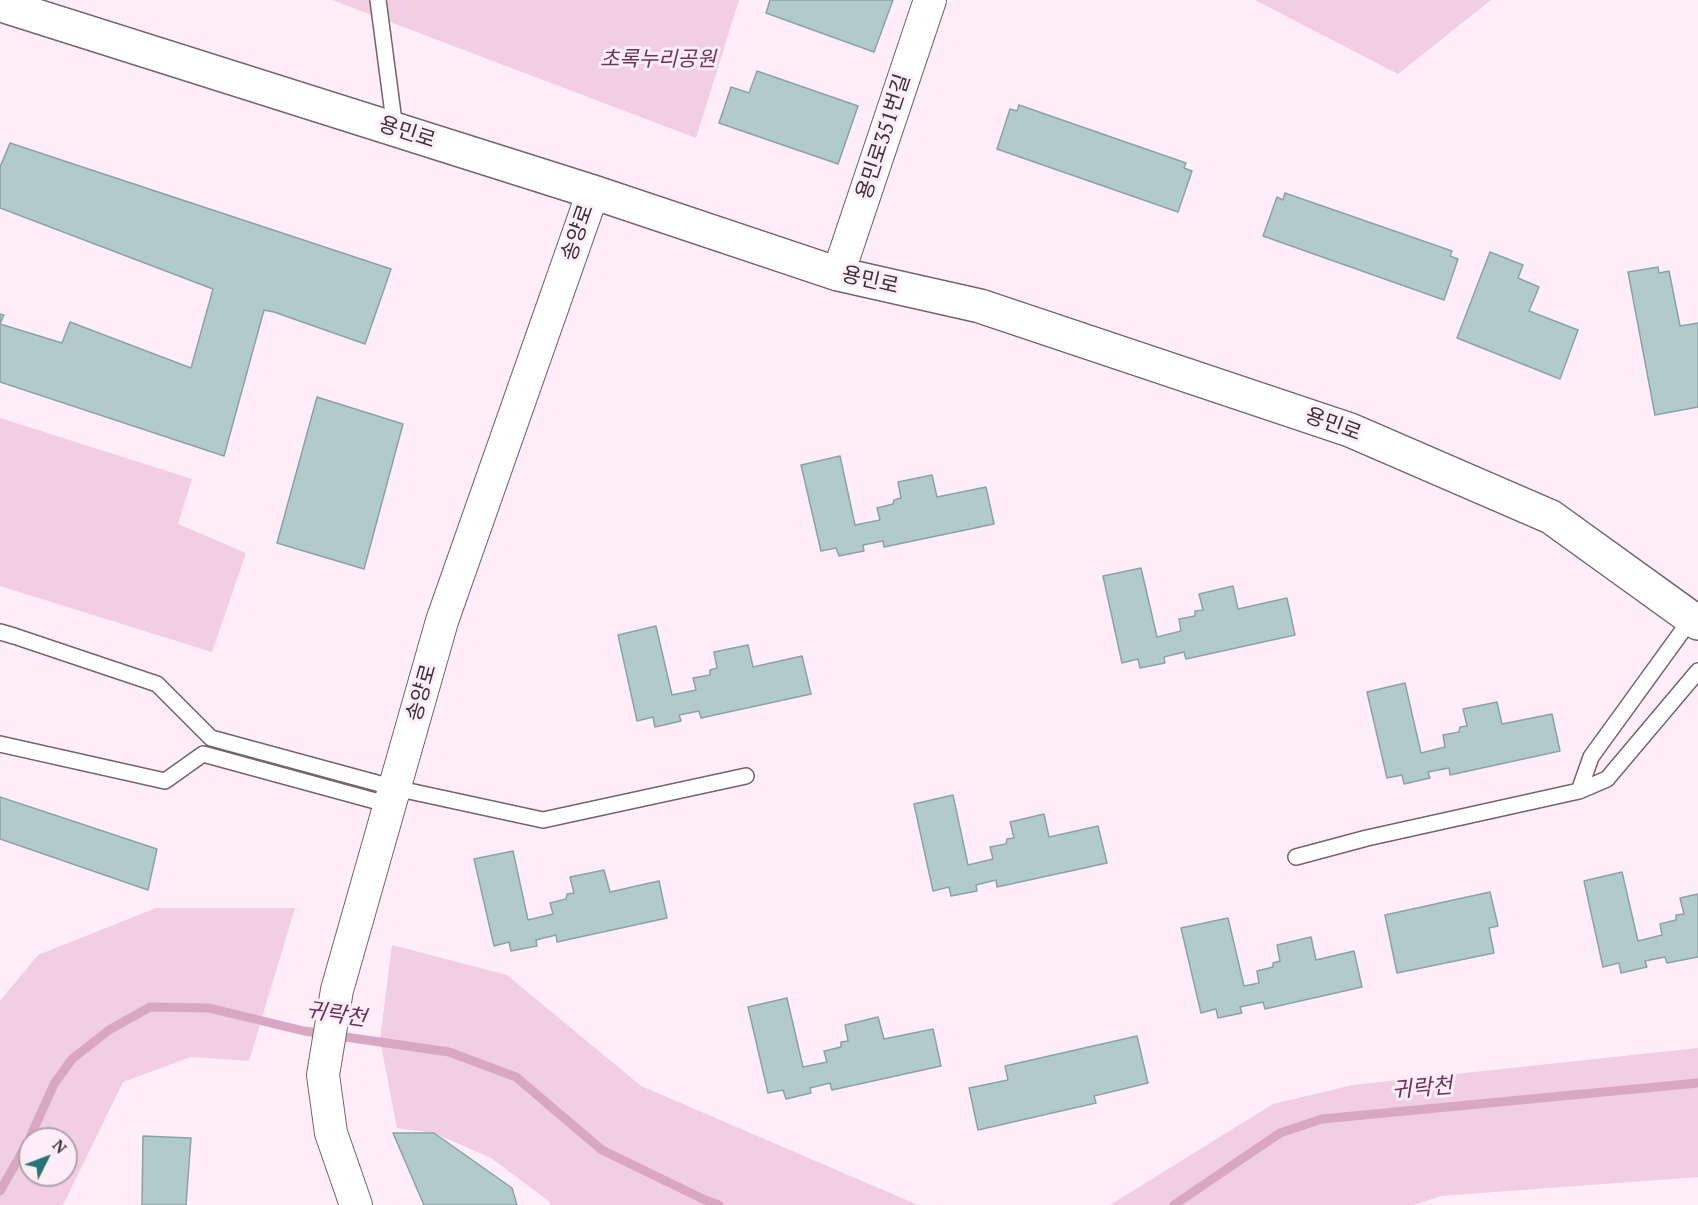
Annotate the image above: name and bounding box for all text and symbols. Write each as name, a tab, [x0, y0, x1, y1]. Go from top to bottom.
park label: 초록누리공원	[600, 47, 716, 73]
street label: 용민로351번길	[852, 71, 916, 203]
street label: 용민로	[376, 112, 438, 154]
street label: 송양로	[557, 201, 599, 265]
street label: 용민로	[839, 262, 901, 300]
street label: 용민로	[1301, 403, 1365, 447]
street label: 송양로	[402, 662, 442, 724]
water label: 귀락천	[304, 997, 368, 1033]
water label: 귀락천	[1391, 1073, 1453, 1105]
north arrow	[18, 1127, 78, 1187]
text: N	[48, 1134, 72, 1158]

